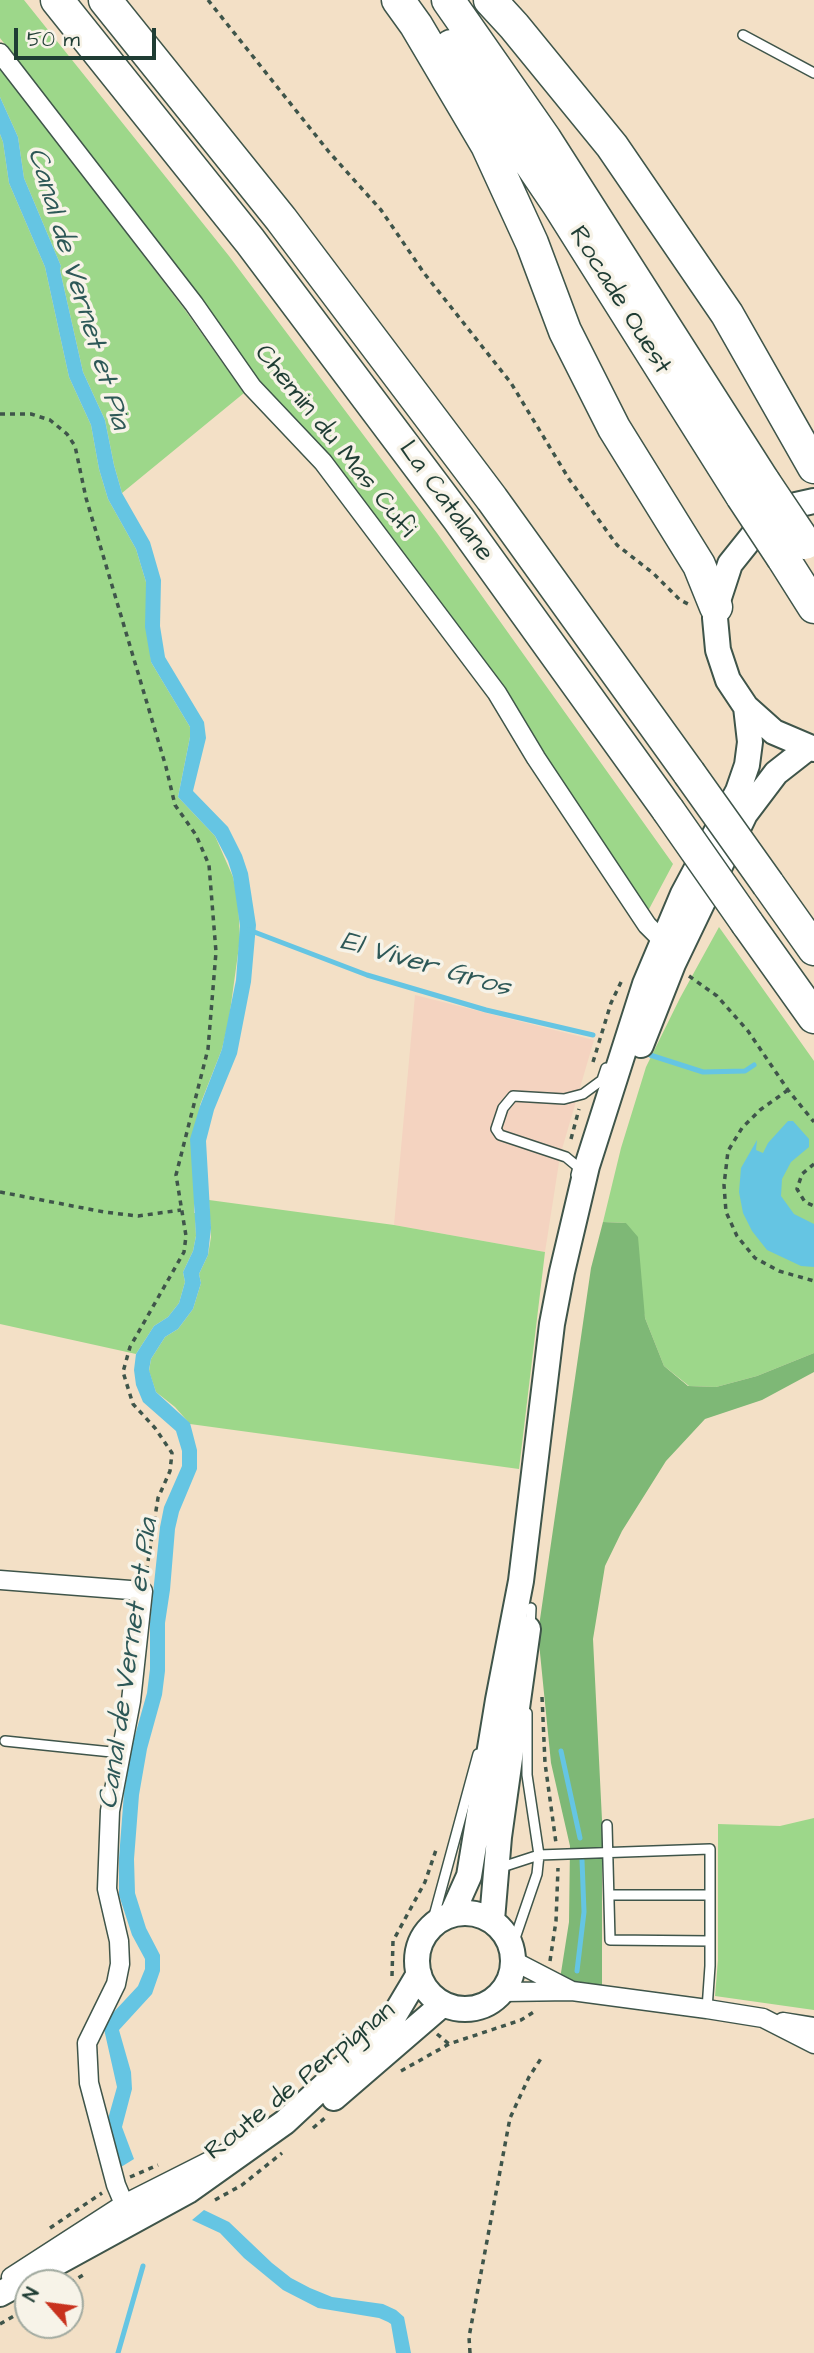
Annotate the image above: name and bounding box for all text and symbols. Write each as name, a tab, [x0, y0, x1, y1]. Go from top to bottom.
scale bar	[18, 14, 159, 58]
text: 50 m	[27, 25, 80, 54]
water label: Canal de Vernet et Pia	[18, 144, 136, 434]
street label: Rocade Ouest	[561, 221, 677, 381]
street label: Chemin du Mas Cufi	[247, 339, 421, 545]
street label: La Catalane	[391, 436, 499, 568]
water label: El Viver Gros	[336, 926, 514, 1006]
water label: Canal de Vernet et Pia	[93, 1517, 167, 1811]
street label: Route de Perpignan	[200, 1996, 402, 2168]
north arrow	[14, 2269, 84, 2339]
text: N	[17, 2283, 46, 2306]

